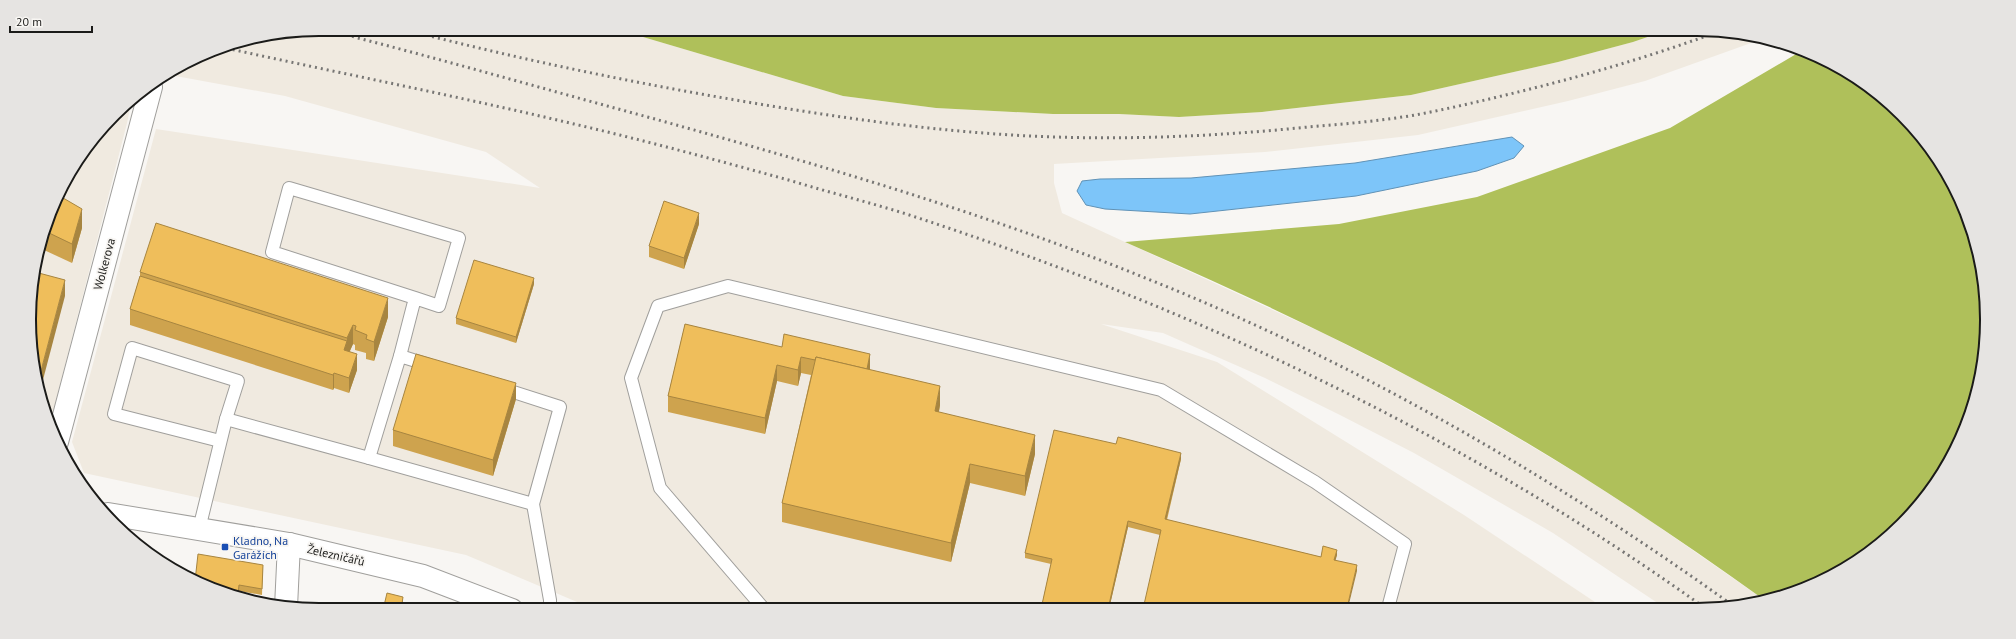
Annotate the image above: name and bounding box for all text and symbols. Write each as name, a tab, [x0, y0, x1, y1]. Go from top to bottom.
scale bar	[10, 8, 92, 34]
text: 20 m	[16, 14, 42, 29]
street label: Wolkerova	[90, 236, 118, 292]
place label: Kladno, Na Garážích	[233, 533, 288, 562]
street label: Železničářů	[306, 541, 366, 569]
marker: Kladno, Na Garážích	[220, 542, 230, 552]

